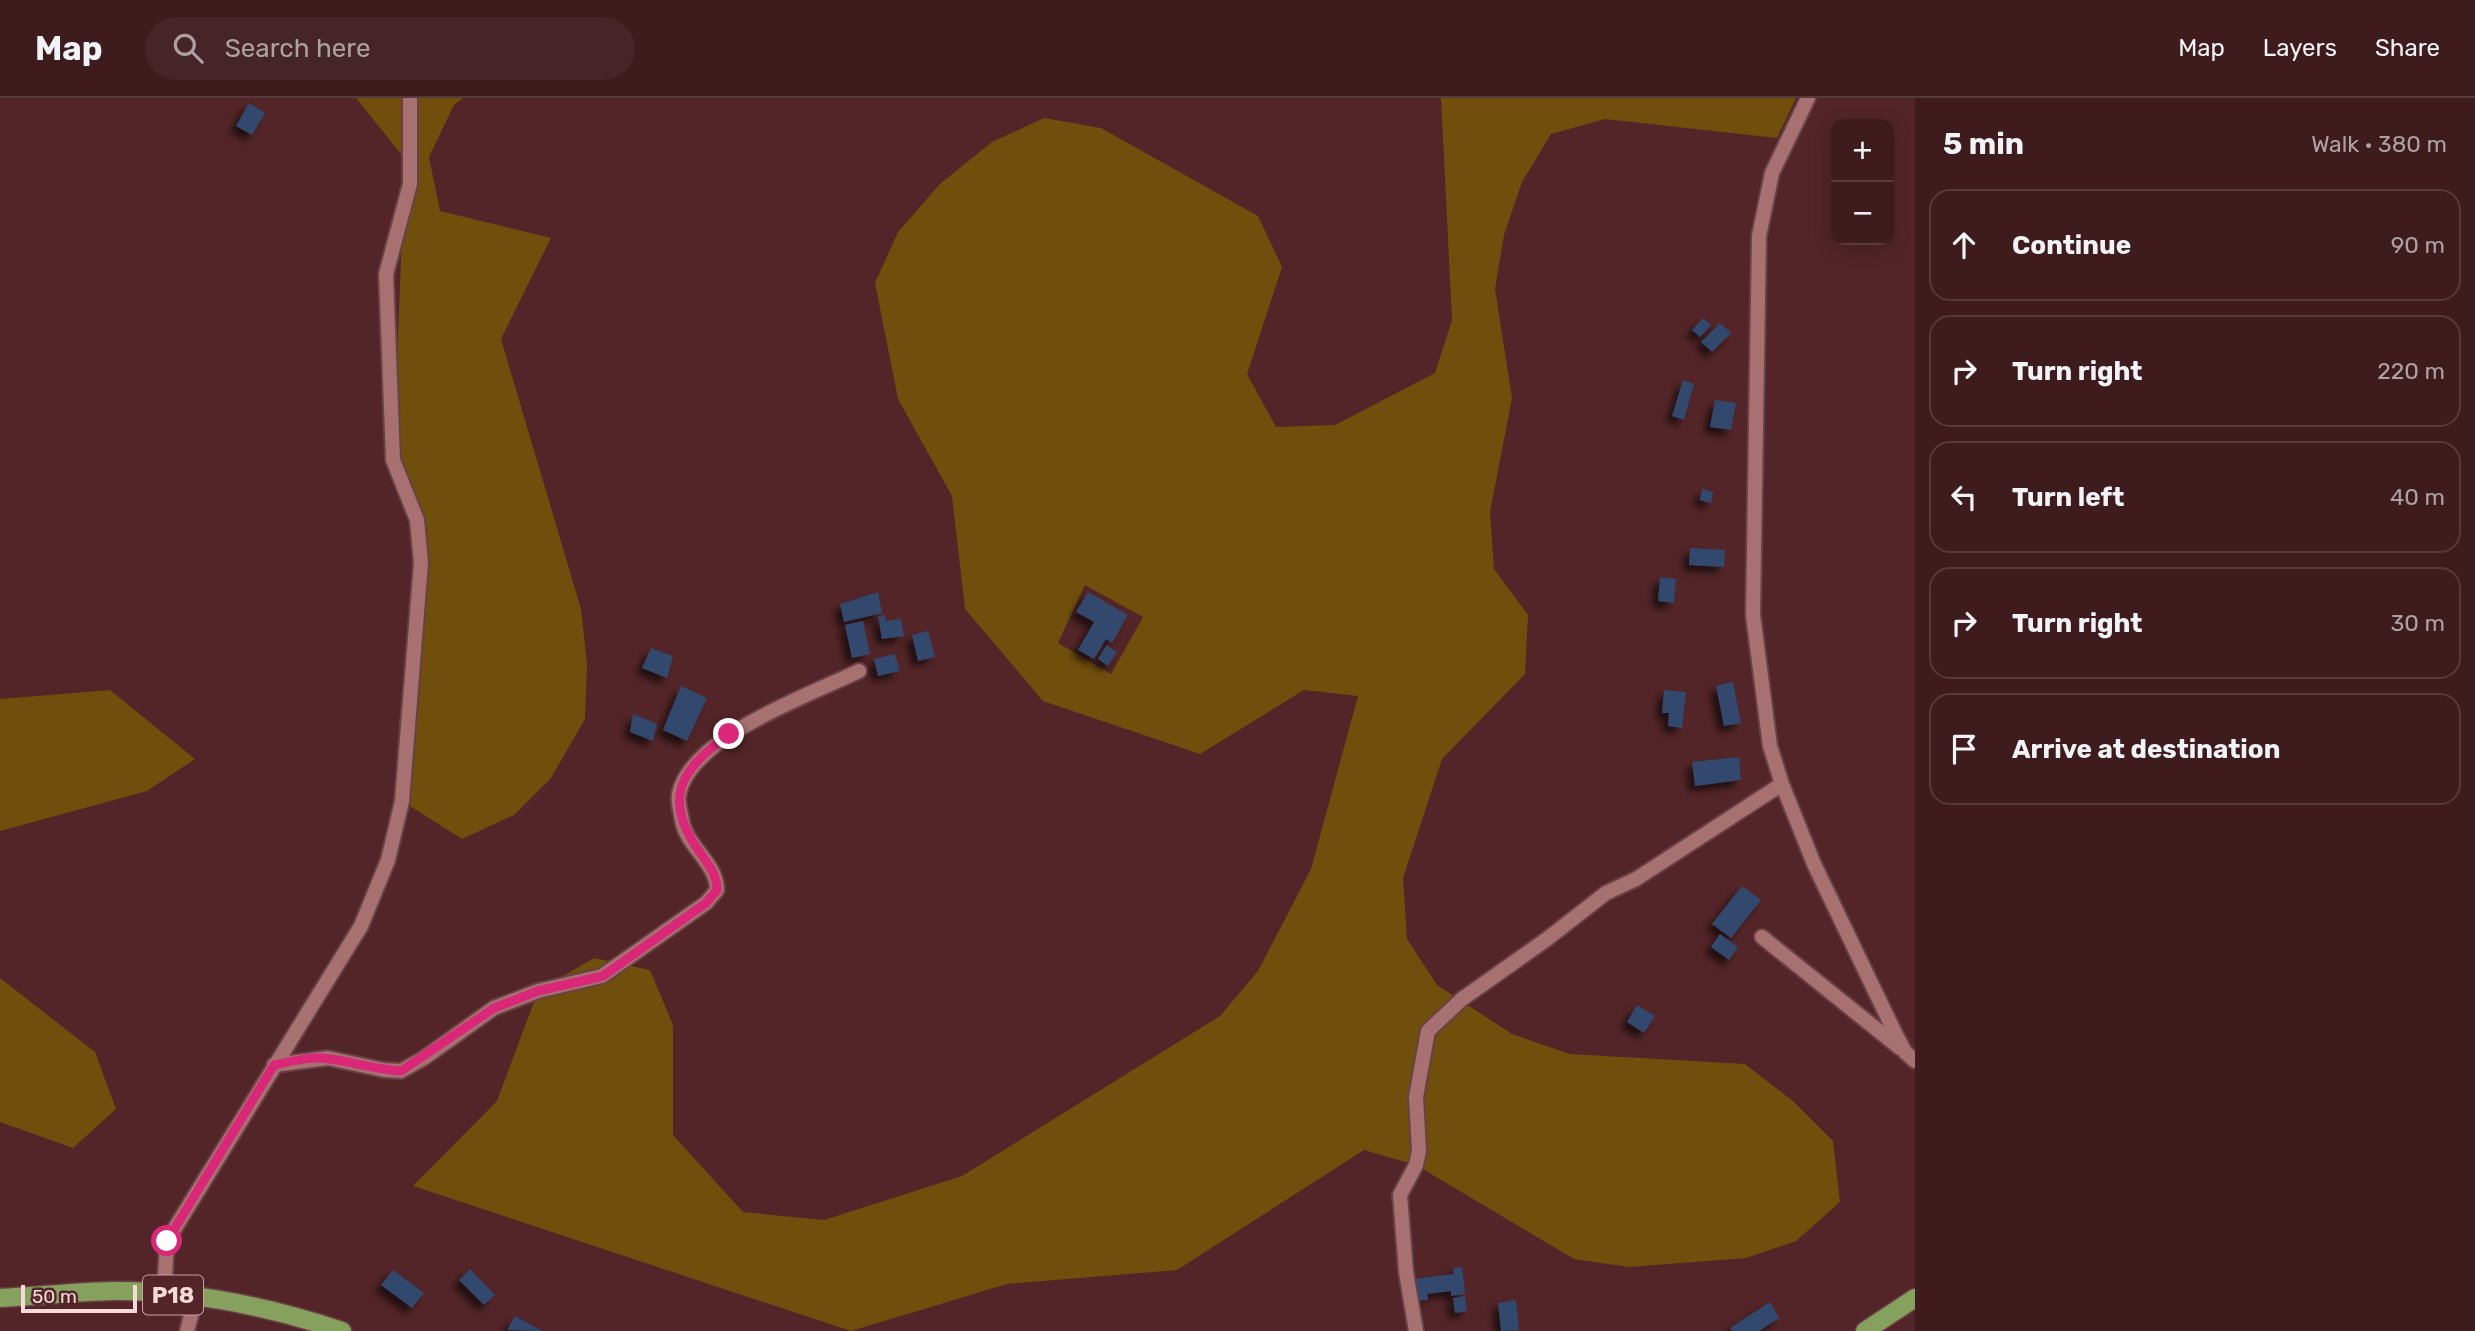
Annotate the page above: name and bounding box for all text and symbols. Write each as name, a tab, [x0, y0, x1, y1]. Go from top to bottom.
search box	[145, 17, 635, 80]
text: Map	[35, 29, 103, 68]
icon: search	[169, 29, 207, 67]
text: Search here	[225, 33, 370, 64]
text: Map	[2178, 34, 2225, 62]
text: Layers	[2263, 34, 2337, 62]
text: Share	[2375, 34, 2440, 62]
map controls	[1831, 119, 1894, 245]
button: +	[1831, 119, 1894, 182]
text: 5 min	[1943, 126, 2024, 162]
text: Walk · 380 m	[2311, 130, 2447, 158]
button: −	[1831, 182, 1894, 245]
icon: ahead	[1945, 226, 1983, 264]
text: Continue	[2012, 230, 2131, 261]
text: 90 m	[2391, 231, 2445, 259]
icon: right	[1945, 352, 1983, 390]
text: Turn right	[2012, 356, 2142, 387]
text: 220 m	[2377, 357, 2445, 385]
icon: left	[1945, 478, 1983, 516]
text: Turn left	[2012, 482, 2124, 513]
text: 40 m	[2390, 483, 2445, 511]
icon: right	[1945, 604, 1983, 642]
text: Turn right	[2012, 608, 2142, 639]
text: 30 m	[2390, 609, 2445, 637]
route end	[713, 718, 744, 749]
icon: arrive	[1945, 730, 1983, 768]
text: Arrive at destination	[2012, 734, 2280, 765]
route start	[151, 1225, 182, 1256]
road number: P18	[143, 1276, 203, 1314]
scale bar	[21, 1282, 136, 1314]
text: 50 m	[32, 1285, 77, 1308]

